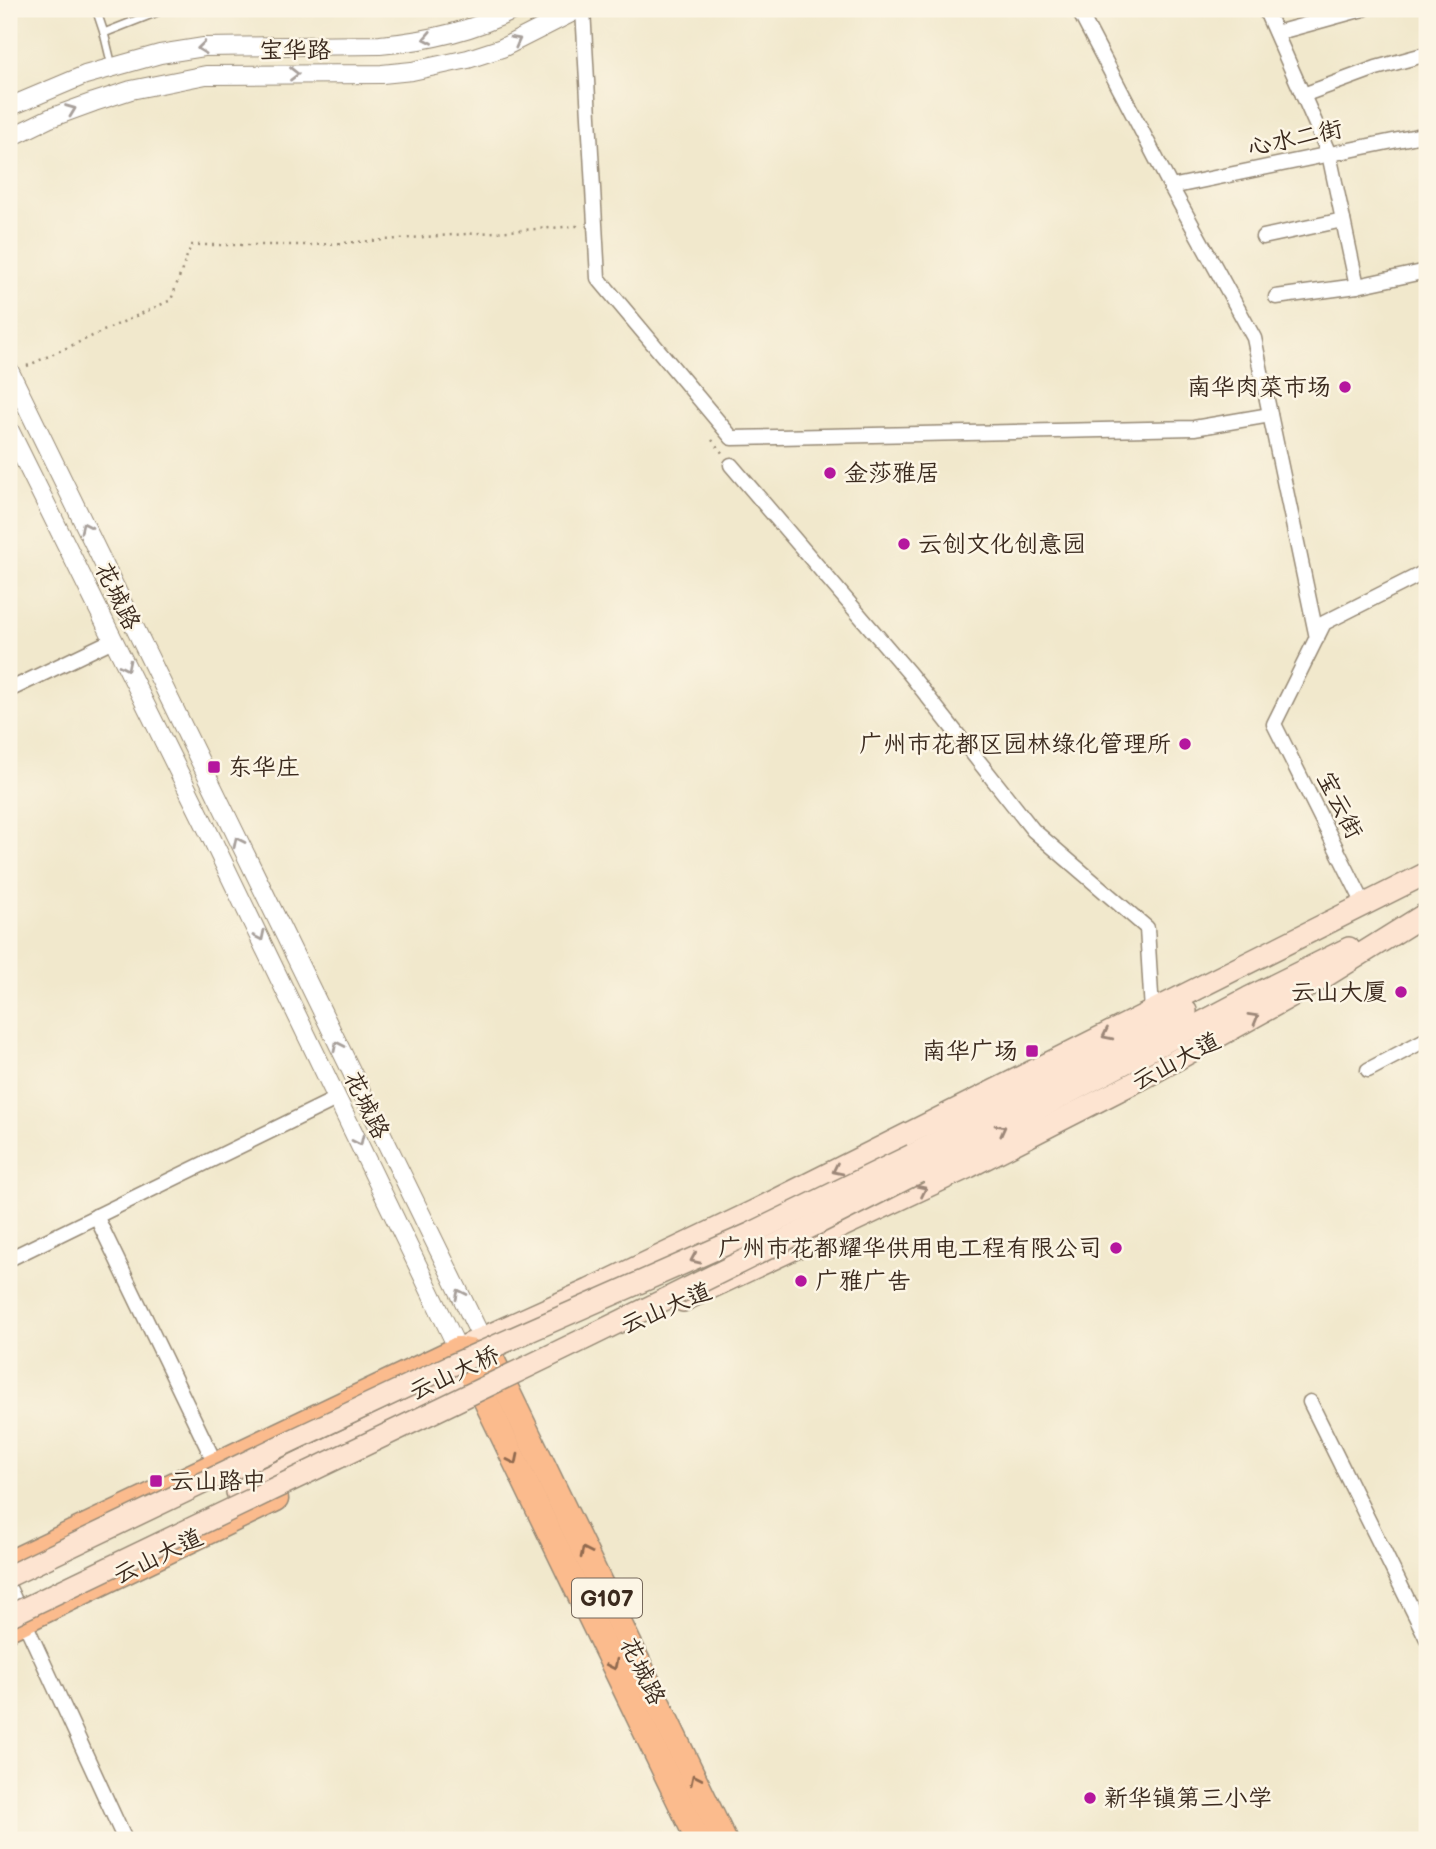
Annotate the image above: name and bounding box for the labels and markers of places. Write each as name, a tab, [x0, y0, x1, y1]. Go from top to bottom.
place label: 南华肉菜市场	[1187, 373, 1331, 402]
marker: 南华肉菜市场	[1337, 379, 1353, 395]
place label: 金莎雅居	[844, 459, 940, 488]
marker: 金莎雅居	[822, 465, 838, 481]
place label: 云创文化创意园	[918, 530, 1086, 559]
marker: 云创文化创意园	[896, 536, 912, 552]
place label: 广州市花都区园林绿化管理所	[859, 730, 1171, 759]
marker: 广州市花都区园林绿化管理所	[1177, 736, 1193, 752]
place label: 东华庄	[228, 753, 300, 782]
marker: 东华庄	[206, 759, 222, 775]
place label: 云山大厦	[1291, 978, 1387, 1007]
marker: 云山大厦	[1393, 984, 1409, 1000]
place label: 南华广场	[922, 1037, 1018, 1066]
marker: 南华广场	[1024, 1043, 1040, 1059]
place label: 广州市花都耀华供用电工程有限公司	[718, 1234, 1102, 1263]
marker: 广州市花都耀华供用电工程有限公司	[1108, 1240, 1124, 1256]
place label: 广雅广告	[815, 1267, 911, 1296]
marker: 广雅广告	[793, 1273, 809, 1289]
place label: 云山路中	[170, 1467, 266, 1496]
marker: 云山路中	[148, 1473, 164, 1489]
place label: 新华镇第三小学	[1104, 1784, 1272, 1813]
marker: 新华镇第三小学	[1082, 1790, 1098, 1806]

